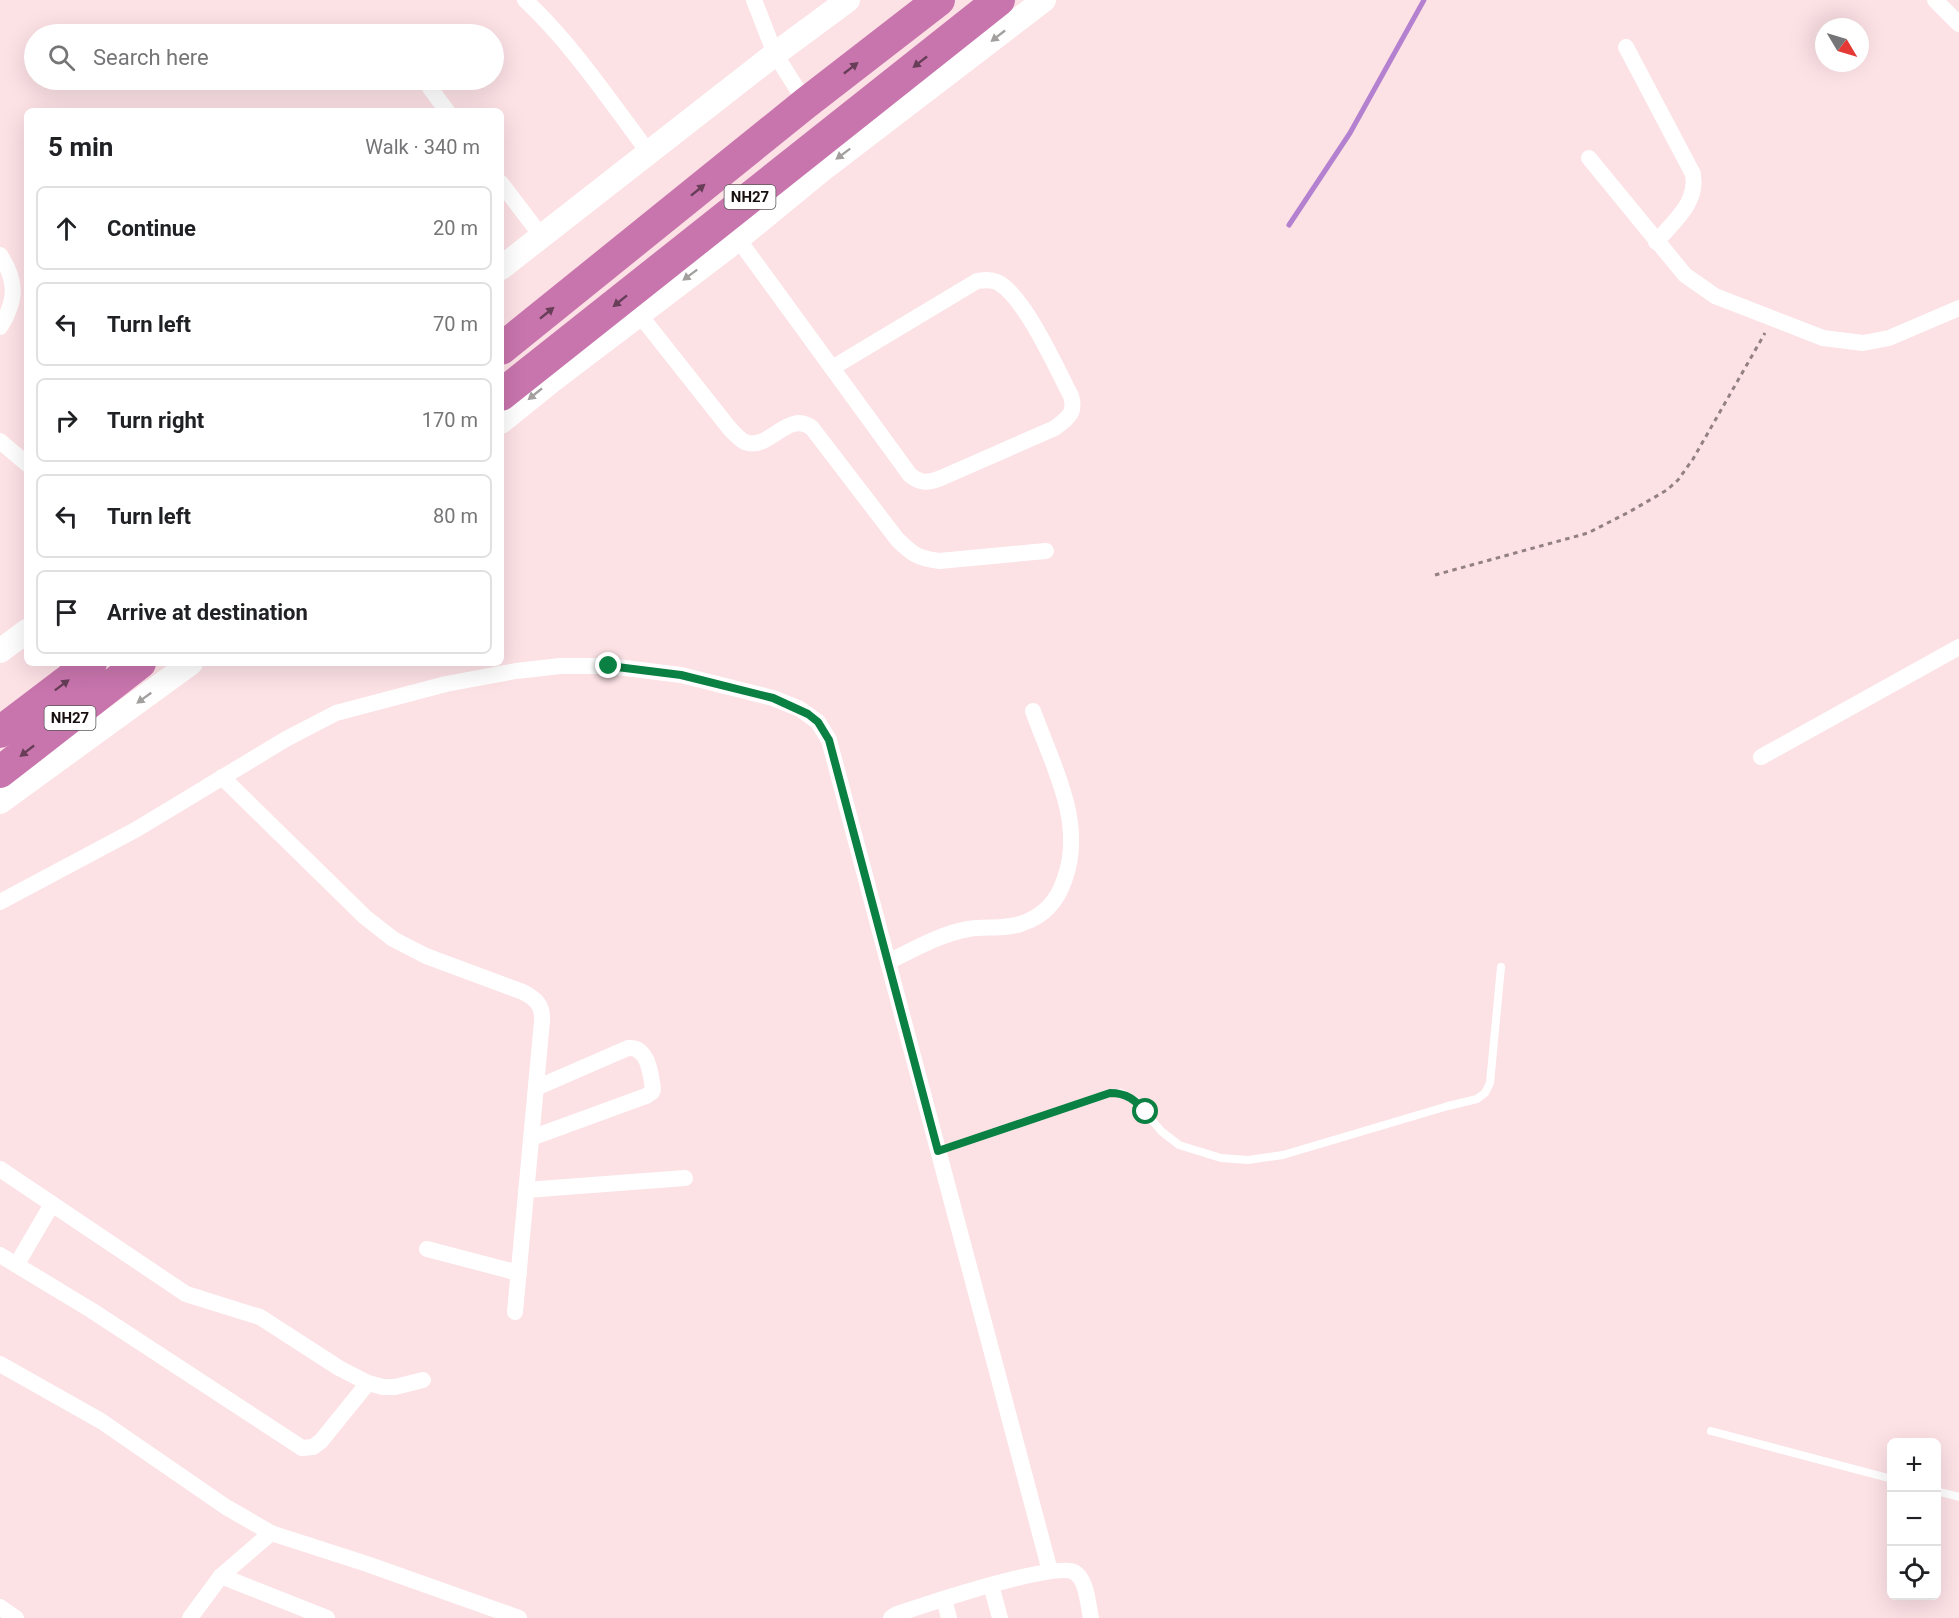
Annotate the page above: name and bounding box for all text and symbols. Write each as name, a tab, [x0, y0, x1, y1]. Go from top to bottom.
north arrow	[1815, 18, 1869, 72]
search box	[24, 24, 504, 90]
one-way arrow	[991, 30, 1006, 42]
icon: search	[45, 41, 78, 74]
text: Search here	[93, 45, 209, 70]
one-way arrow	[912, 55, 928, 68]
one-way arrow	[843, 63, 858, 75]
text: 5 min	[48, 132, 113, 162]
text: Walk · 340 m	[365, 135, 480, 159]
one-way arrow	[836, 148, 851, 160]
one-way arrow	[690, 184, 705, 197]
road number: NH27	[724, 185, 776, 209]
icon: ahead	[50, 212, 83, 245]
text: Continue	[107, 216, 196, 241]
text: 20 m	[433, 216, 478, 240]
one-way arrow	[683, 269, 698, 281]
one-way arrow	[612, 295, 627, 307]
one-way arrow	[539, 306, 555, 319]
icon: left	[50, 308, 83, 341]
text: Turn left	[107, 312, 191, 337]
text: 70 m	[433, 312, 478, 336]
one-way arrow	[528, 387, 543, 399]
icon: right	[50, 404, 83, 437]
text: Turn right	[107, 408, 204, 433]
text: 170 m	[422, 408, 478, 432]
icon: left	[50, 500, 83, 533]
text: Turn left	[107, 504, 191, 529]
text: 80 m	[433, 504, 478, 528]
icon: arrive	[50, 596, 83, 629]
text: Arrive at destination	[107, 600, 308, 625]
route end	[595, 652, 621, 678]
one-way arrow	[54, 678, 70, 691]
one-way arrow	[137, 691, 152, 703]
road number: NH27	[44, 706, 96, 730]
one-way arrow	[20, 744, 35, 756]
route start	[1132, 1098, 1158, 1124]
map controls	[1887, 1438, 1941, 1600]
button: +	[1887, 1438, 1941, 1492]
button: −	[1887, 1492, 1941, 1546]
button: locate	[1887, 1546, 1941, 1600]

